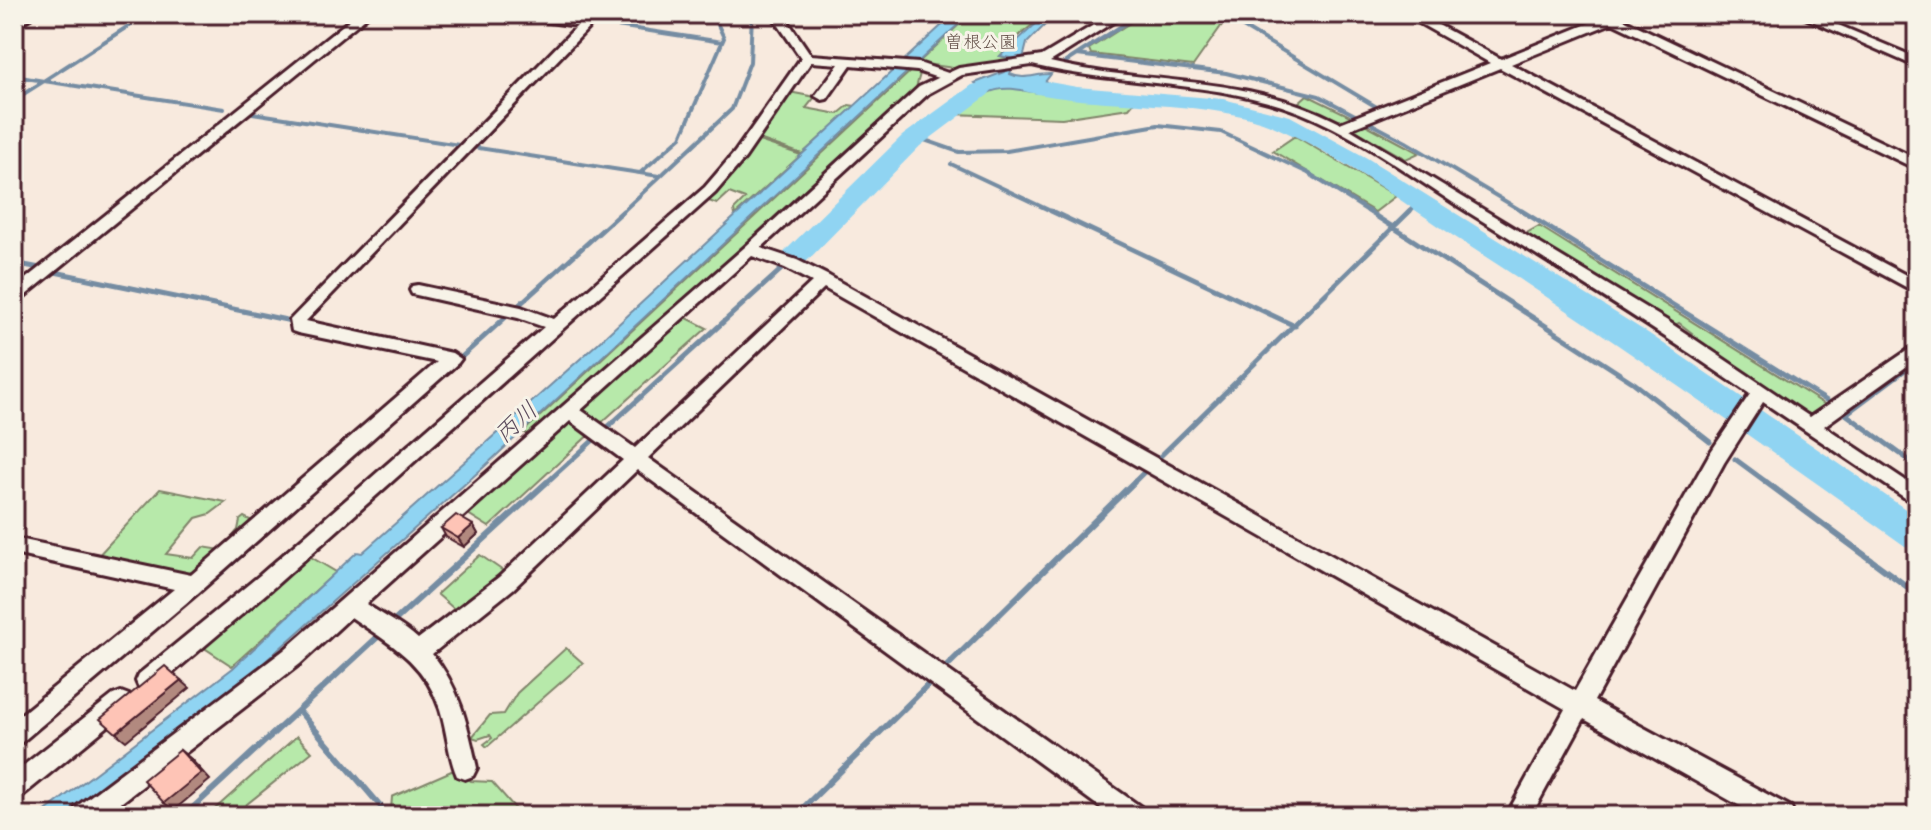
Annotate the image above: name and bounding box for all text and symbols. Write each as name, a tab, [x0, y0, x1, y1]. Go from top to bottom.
park label: 曽根公園	[945, 29, 1017, 58]
water label: 丙川	[486, 393, 548, 454]

